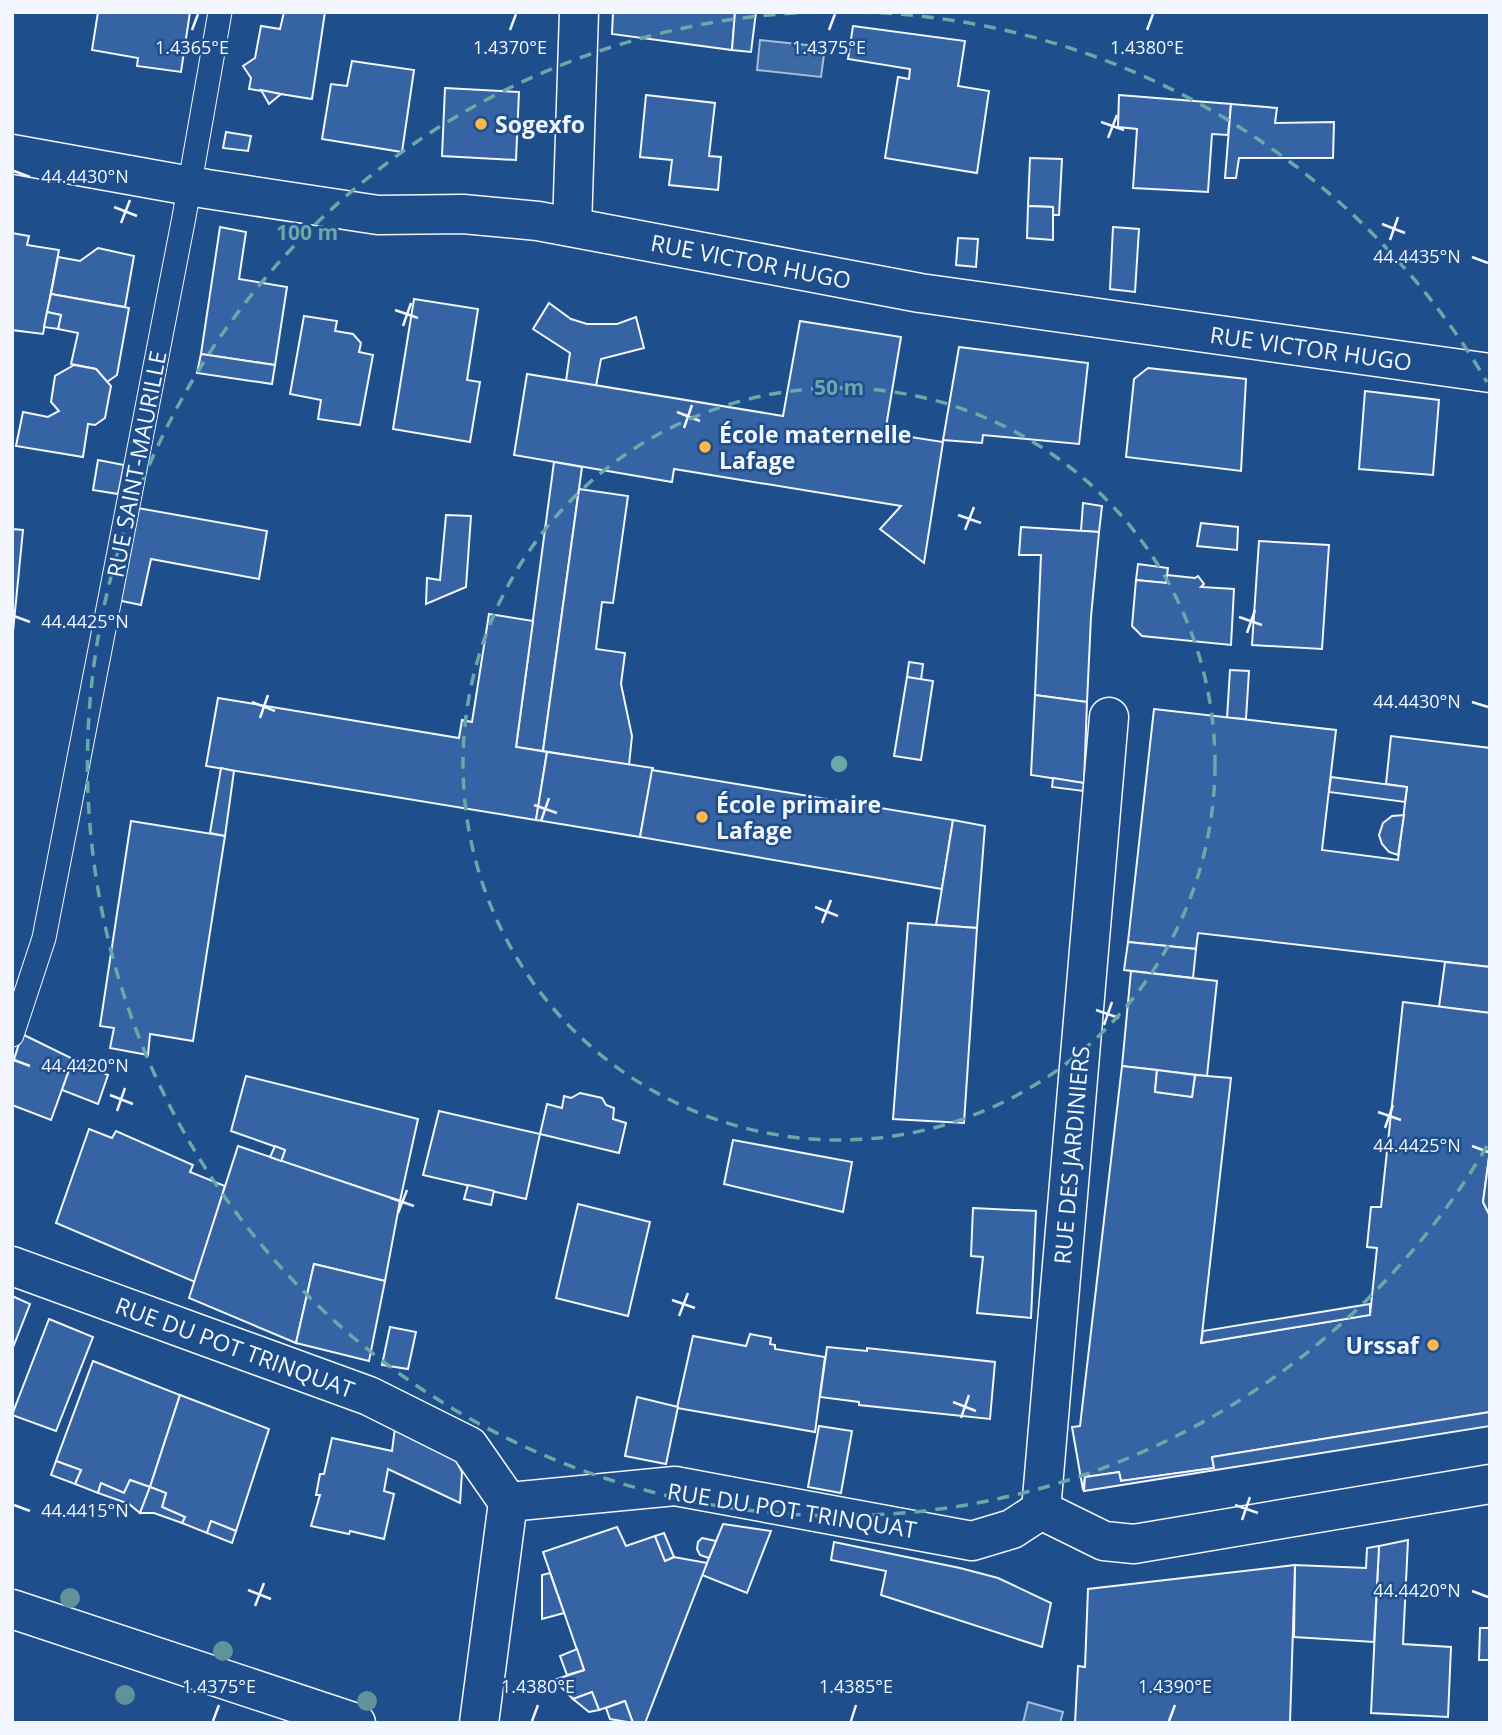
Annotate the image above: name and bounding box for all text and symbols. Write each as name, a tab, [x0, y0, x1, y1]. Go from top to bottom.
text: 1.4365°E	[155, 35, 229, 59]
text: 1.4370°E	[473, 35, 547, 59]
text: 1.4375°E	[792, 35, 866, 59]
text: 1.4380°E	[1110, 35, 1184, 59]
place label: Sogexfo	[495, 108, 585, 140]
marker: Sogexfo	[473, 116, 489, 132]
text: 44.4430°N	[41, 164, 129, 188]
text: 100 m	[276, 218, 338, 246]
street label: RUE VICTOR HUGO	[648, 226, 854, 296]
text: 44.4435°N	[1373, 244, 1461, 268]
street label: RUE VICTOR HUGO	[1208, 318, 1414, 378]
street label: RUE SAINT-MAURILLE	[98, 348, 174, 580]
text: 50 m	[814, 373, 864, 401]
place label: École maternelle Lafage	[719, 418, 911, 476]
marker: École maternelle Lafage	[697, 439, 713, 455]
text: 44.4425°N	[41, 609, 129, 633]
text: 44.4430°N	[1373, 689, 1461, 713]
centre of rings	[827, 752, 851, 776]
place label: École primaire Lafage	[716, 788, 881, 846]
marker: École primaire Lafage	[694, 809, 710, 825]
street label: RUE DES JARDINIERS	[1046, 1044, 1096, 1266]
text: 44.4420°N	[41, 1053, 129, 1077]
text: 44.4425°N	[1373, 1133, 1461, 1157]
street label: RUE DU POT TRINQUAT	[111, 1289, 359, 1405]
place label: Urssaf	[1346, 1329, 1420, 1361]
marker: Urssaf	[1425, 1337, 1441, 1353]
street label: RUE DU POT TRINQUAT	[665, 1474, 919, 1546]
text: 44.4415°N	[41, 1498, 129, 1522]
text: 44.4420°N	[1373, 1578, 1461, 1602]
text: 1.4375°E	[182, 1674, 256, 1698]
text: 1.4380°E	[501, 1674, 575, 1698]
text: 1.4385°E	[819, 1674, 893, 1698]
text: 1.4390°E	[1138, 1674, 1212, 1698]

